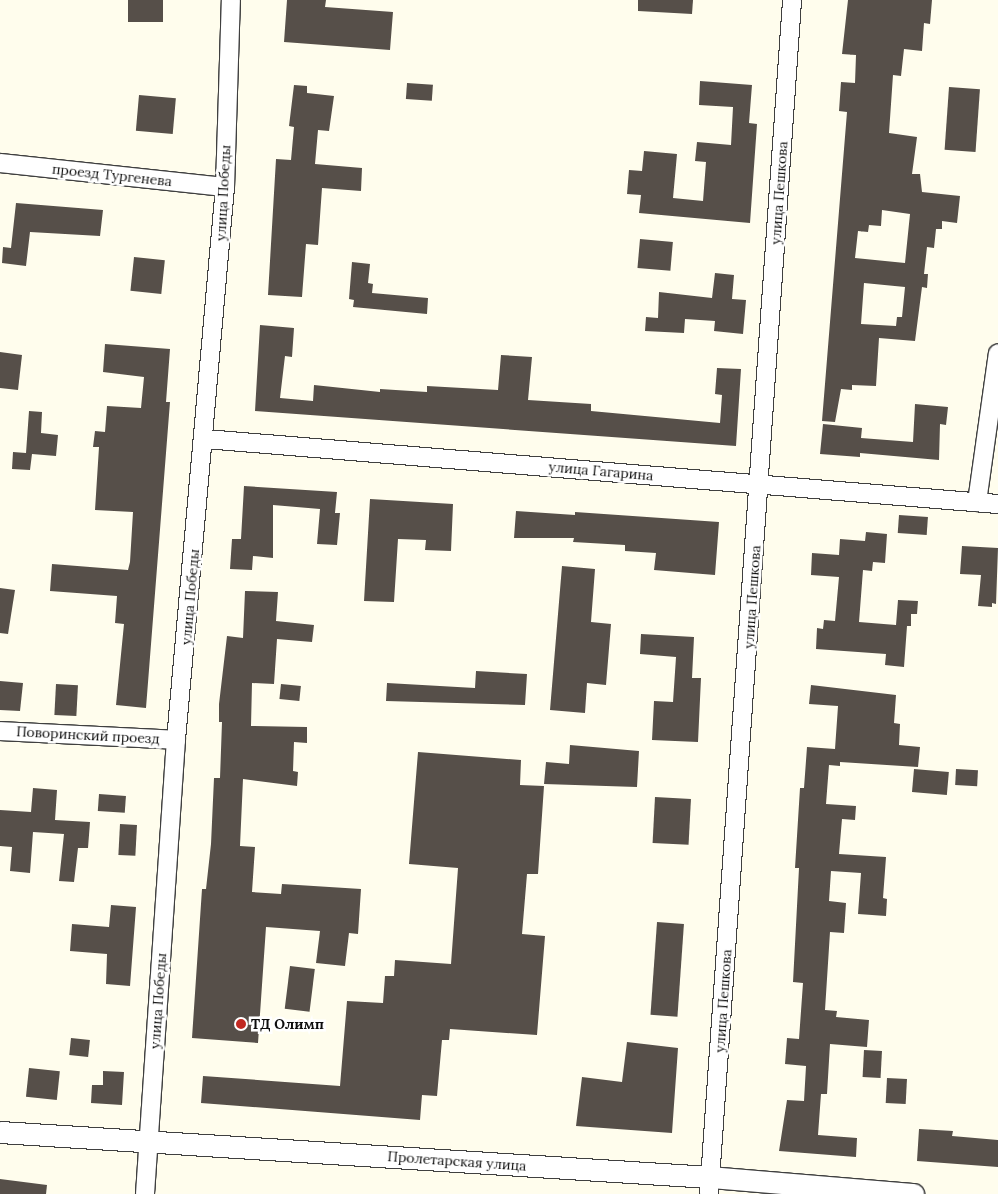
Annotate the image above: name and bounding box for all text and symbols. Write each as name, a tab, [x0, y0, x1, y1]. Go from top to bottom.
street label: улица Пешкова	[767, 141, 791, 245]
street label: улица Победы	[212, 144, 234, 242]
street label: проезд Тургенева	[51, 160, 173, 190]
street label: улица Гагарина	[548, 458, 654, 484]
street label: улица Пешкова	[740, 545, 764, 649]
street label: улица Победы	[177, 548, 203, 646]
street label: Поворинский проезд	[16, 723, 160, 747]
street label: улица Пешкова	[711, 949, 735, 1053]
street label: улица Победы	[146, 952, 170, 1050]
place label: ТД Олимп	[251, 1016, 324, 1032]
marker: ТД Олимп	[235, 1018, 247, 1030]
street label: Пролетарская улица	[387, 1148, 527, 1174]

